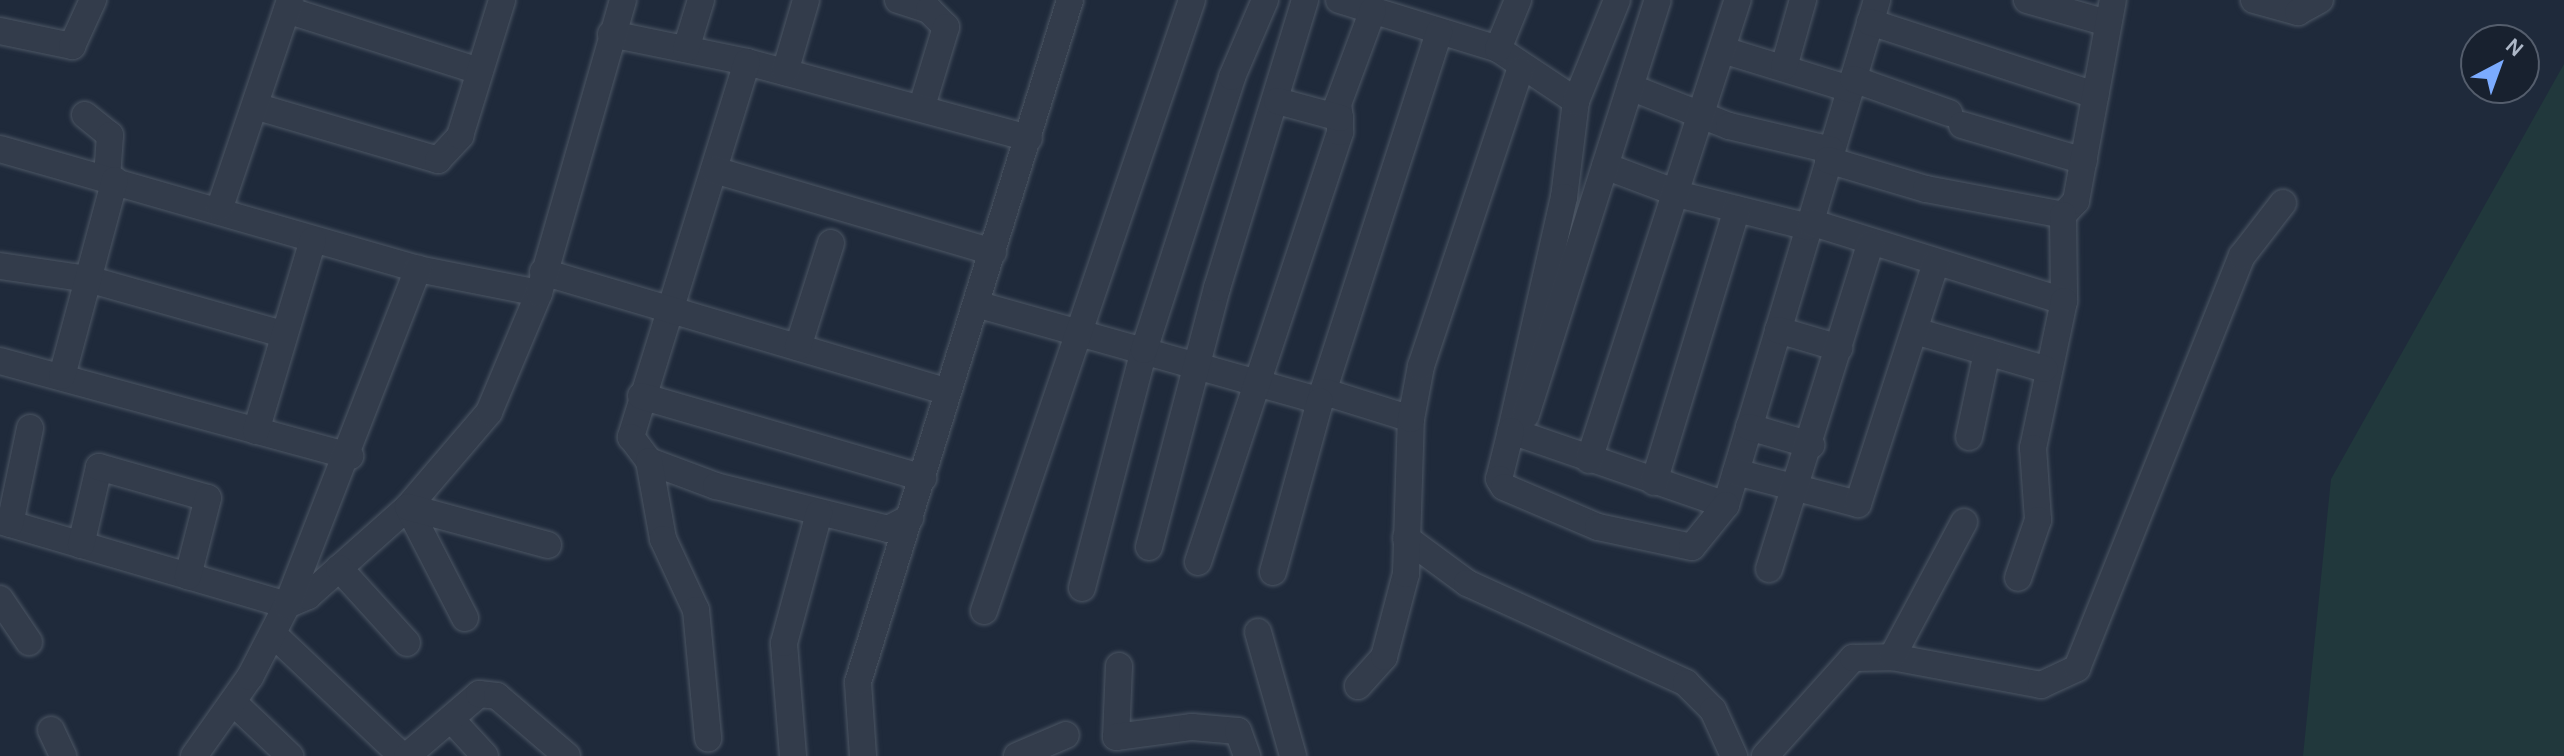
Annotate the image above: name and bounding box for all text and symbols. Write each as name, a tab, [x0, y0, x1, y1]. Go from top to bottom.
north arrow	[2460, 24, 2540, 104]
text: N	[2500, 32, 2529, 62]

